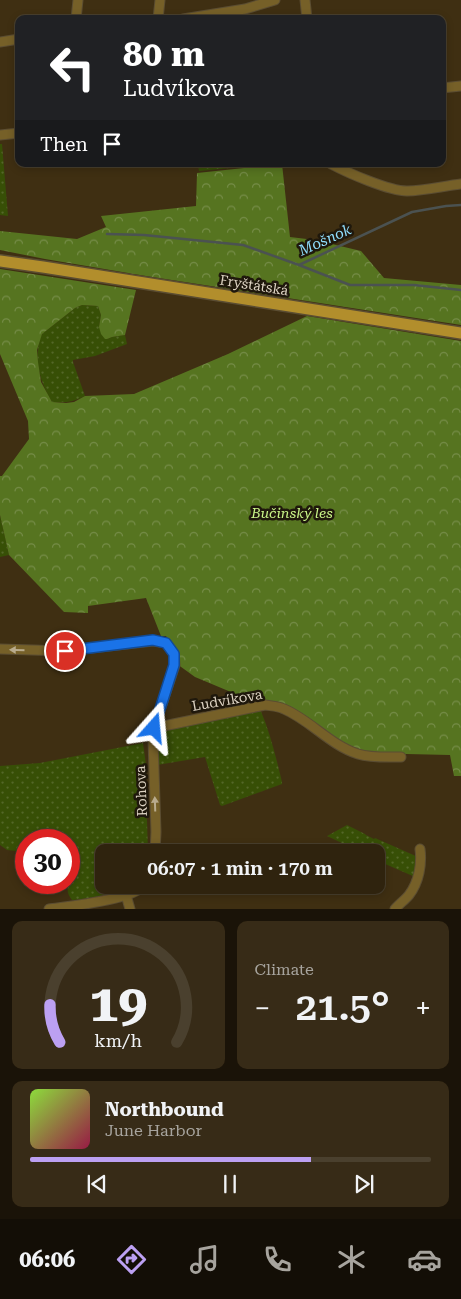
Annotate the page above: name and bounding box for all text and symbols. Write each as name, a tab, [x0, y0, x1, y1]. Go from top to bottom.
text: 80 m	[123, 34, 205, 75]
icon: left	[40, 35, 105, 100]
text: Ludvíkova	[123, 76, 235, 101]
icon: arrive	[98, 130, 126, 158]
text: Then	[40, 133, 88, 156]
water label: Mošnok	[295, 220, 355, 260]
street label: Fryštátská	[218, 272, 290, 298]
park label: Bučinský les	[250, 505, 333, 521]
pin	[44, 630, 86, 672]
icon: arrive	[51, 637, 79, 665]
one-way arrow	[9, 645, 25, 653]
street label: Ludvíkova	[191, 686, 264, 714]
position arrow	[127, 701, 179, 753]
street label: Rohova	[132, 765, 150, 817]
one-way arrow	[151, 796, 159, 812]
speed limit sign: 30	[15, 829, 80, 894]
text: 06:07 · 1 min · 170 m	[147, 857, 333, 880]
text: Climate	[255, 960, 314, 979]
text: 19	[89, 973, 147, 1034]
text: 21.5°	[296, 985, 390, 1029]
text: −	[255, 992, 270, 1025]
text: +	[415, 992, 431, 1025]
text: km/h	[94, 1030, 143, 1051]
text: Northbound	[105, 1098, 224, 1121]
text: June Harbor	[105, 1121, 202, 1140]
icon: previous	[83, 1170, 111, 1198]
icon: pause	[216, 1170, 244, 1198]
icon: next	[350, 1170, 378, 1198]
icon: directions	[114, 1242, 149, 1277]
icon: music	[187, 1242, 222, 1277]
icon: phone	[260, 1242, 295, 1277]
icon: climate	[334, 1242, 369, 1277]
icon: car	[407, 1242, 442, 1277]
text: 06:06	[19, 1247, 75, 1272]

